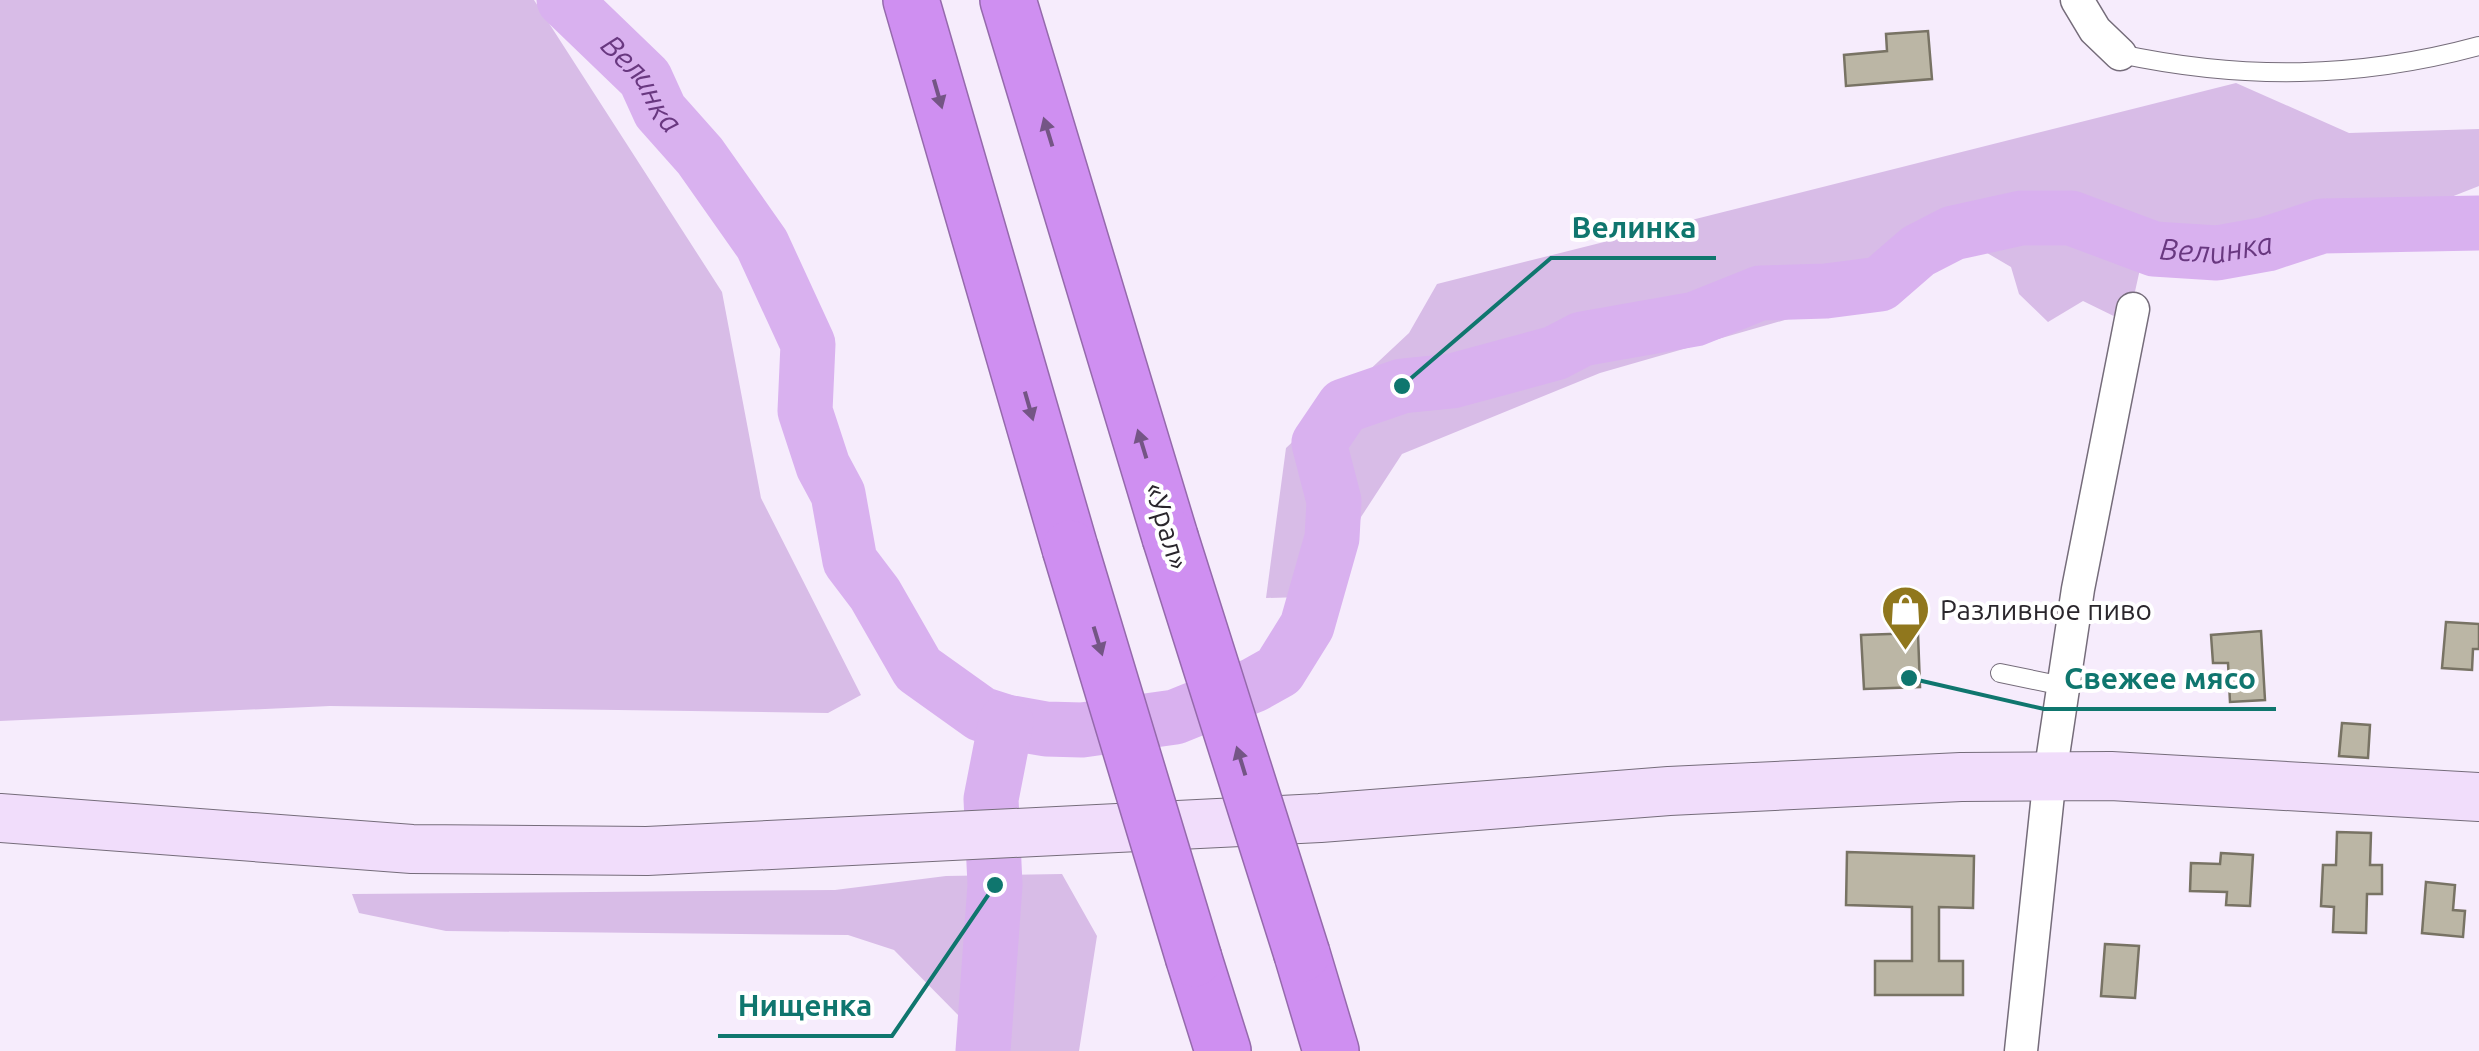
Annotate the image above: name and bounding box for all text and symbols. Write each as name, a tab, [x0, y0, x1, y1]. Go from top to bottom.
water label: Велинка	[595, 27, 689, 139]
one-way arrow	[931, 79, 946, 109]
one-way arrow	[1040, 117, 1055, 147]
callout: Велинка	[1551, 198, 1716, 258]
text: Велинка	[1572, 210, 1696, 244]
water label: Велинка	[2159, 225, 2275, 270]
one-way arrow	[1022, 391, 1037, 422]
one-way arrow	[1134, 428, 1149, 458]
street label: «Урал»	[1140, 479, 1195, 573]
shop icon: Разливное пиво	[1879, 584, 1931, 652]
place label: Разливное пиво	[1940, 594, 2152, 625]
one-way arrow	[1091, 626, 1106, 657]
callout: Свежее мясо	[2044, 649, 2276, 709]
text: Свежее мясо	[2064, 661, 2256, 695]
one-way arrow	[1233, 746, 1248, 776]
callout: Нищенка	[718, 976, 892, 1036]
text: Нищенка	[738, 988, 872, 1022]

